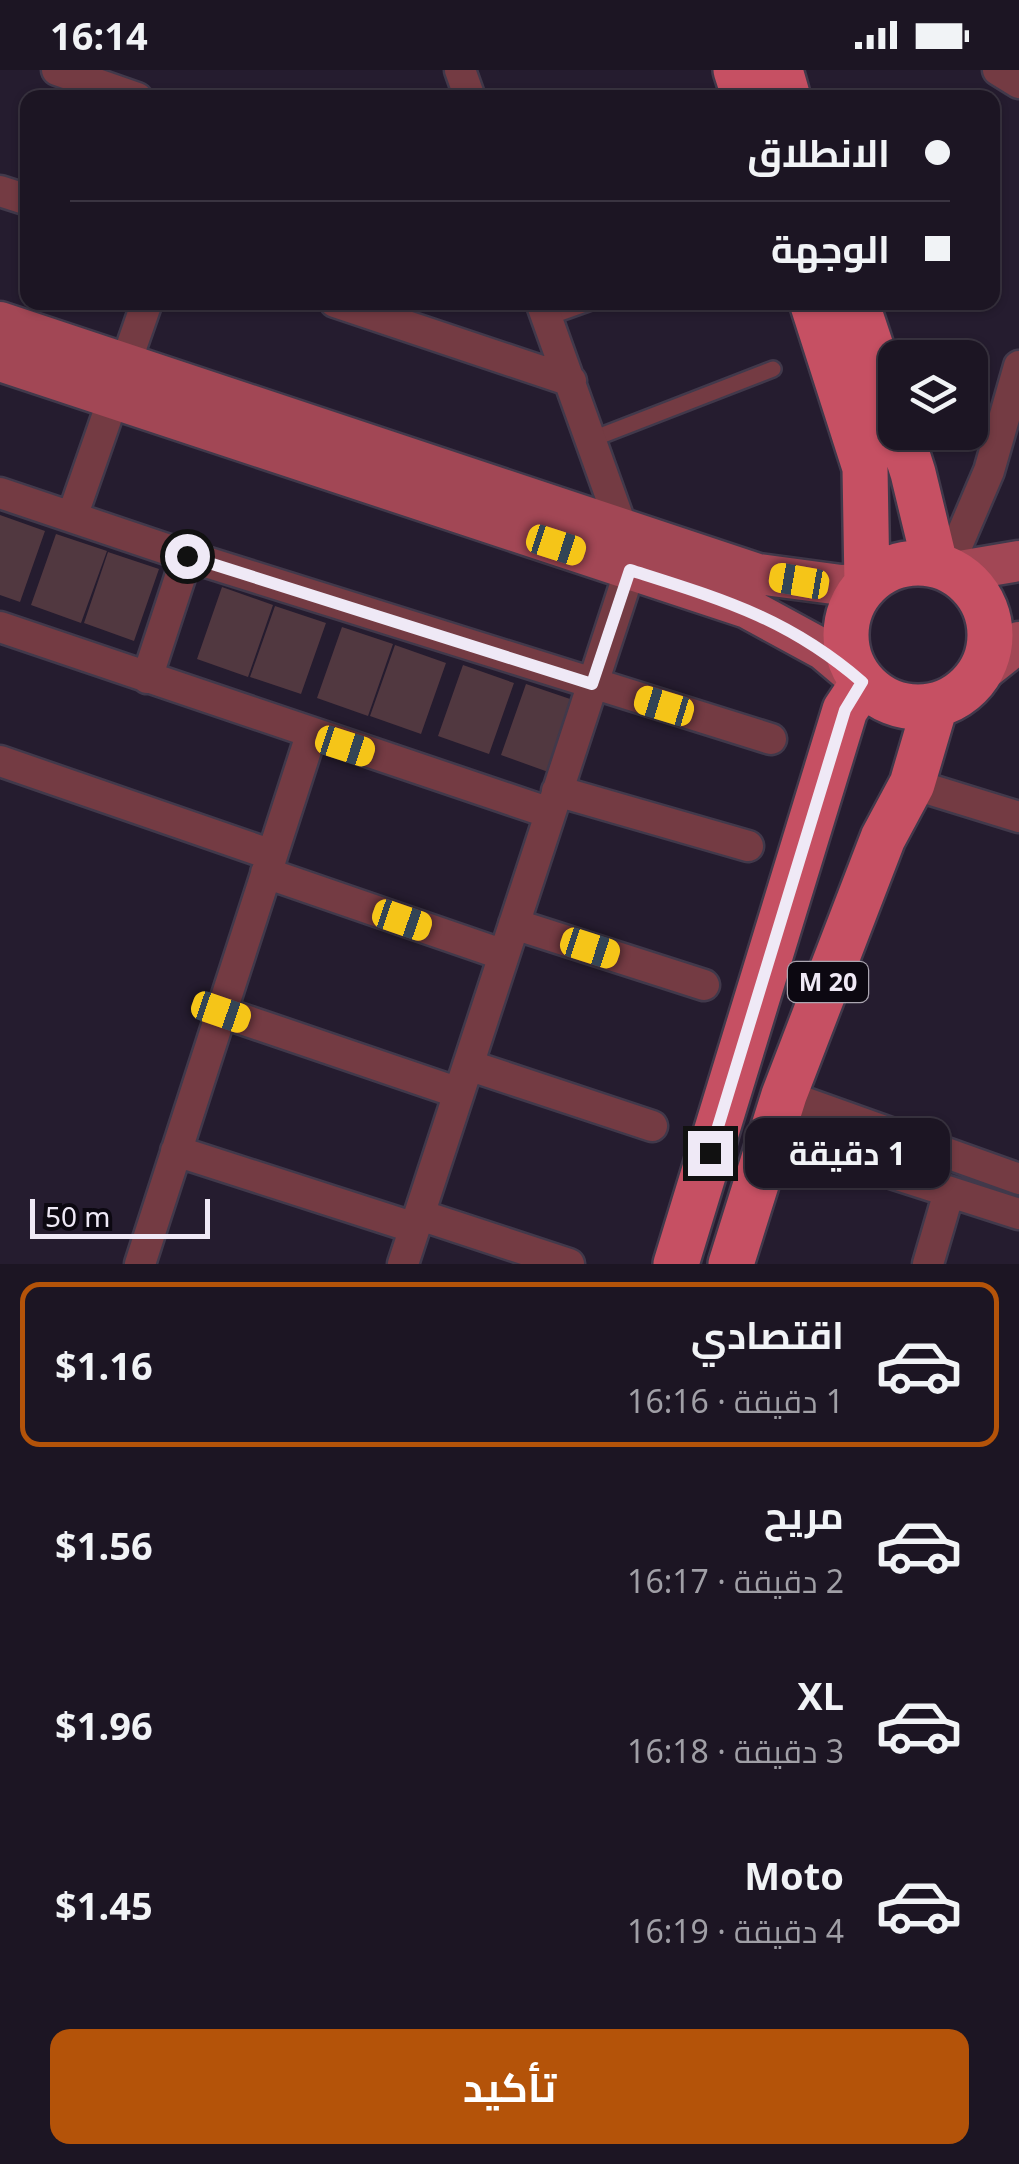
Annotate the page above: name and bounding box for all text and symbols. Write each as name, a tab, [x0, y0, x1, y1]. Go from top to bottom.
text: 16:14	[50, 9, 148, 61]
text: الانطلاق	[747, 126, 890, 178]
text: الوجهة	[771, 222, 890, 274]
map controls	[878, 340, 988, 450]
button: layers	[878, 340, 988, 450]
car	[523, 521, 589, 569]
route start	[165, 534, 210, 579]
car	[767, 561, 831, 601]
car	[631, 683, 697, 729]
car	[312, 722, 378, 770]
car	[369, 896, 435, 944]
car	[557, 924, 623, 972]
road number: M 20	[788, 962, 868, 1002]
car	[188, 988, 254, 1036]
callout: 1 دقيقة	[745, 1118, 950, 1188]
route end	[688, 1131, 733, 1176]
text: 1 دقيقة	[789, 1131, 906, 1174]
scale bar	[30, 1194, 210, 1238]
text: 50 m	[45, 1197, 111, 1235]
text: اقتصادي	[691, 1308, 844, 1360]
icon: car	[874, 1320, 964, 1410]
text: $1.16	[55, 1339, 153, 1391]
text: 1 دقيقة · 16:16	[627, 1379, 844, 1422]
text: مريح	[764, 1488, 844, 1540]
icon: car	[874, 1500, 964, 1590]
text: $1.56	[55, 1519, 153, 1571]
text: 2 دقيقة · 16:17	[627, 1559, 844, 1602]
text: XL	[797, 1669, 844, 1721]
icon: car	[874, 1680, 964, 1770]
text: $1.96	[55, 1699, 153, 1751]
text: 3 دقيقة · 16:18	[627, 1729, 844, 1772]
text: Moto	[744, 1849, 844, 1901]
icon: car	[874, 1860, 964, 1950]
text: $1.45	[55, 1879, 153, 1931]
text: 4 دقيقة · 16:19	[627, 1909, 844, 1952]
button: تأكيد	[50, 2029, 969, 2144]

